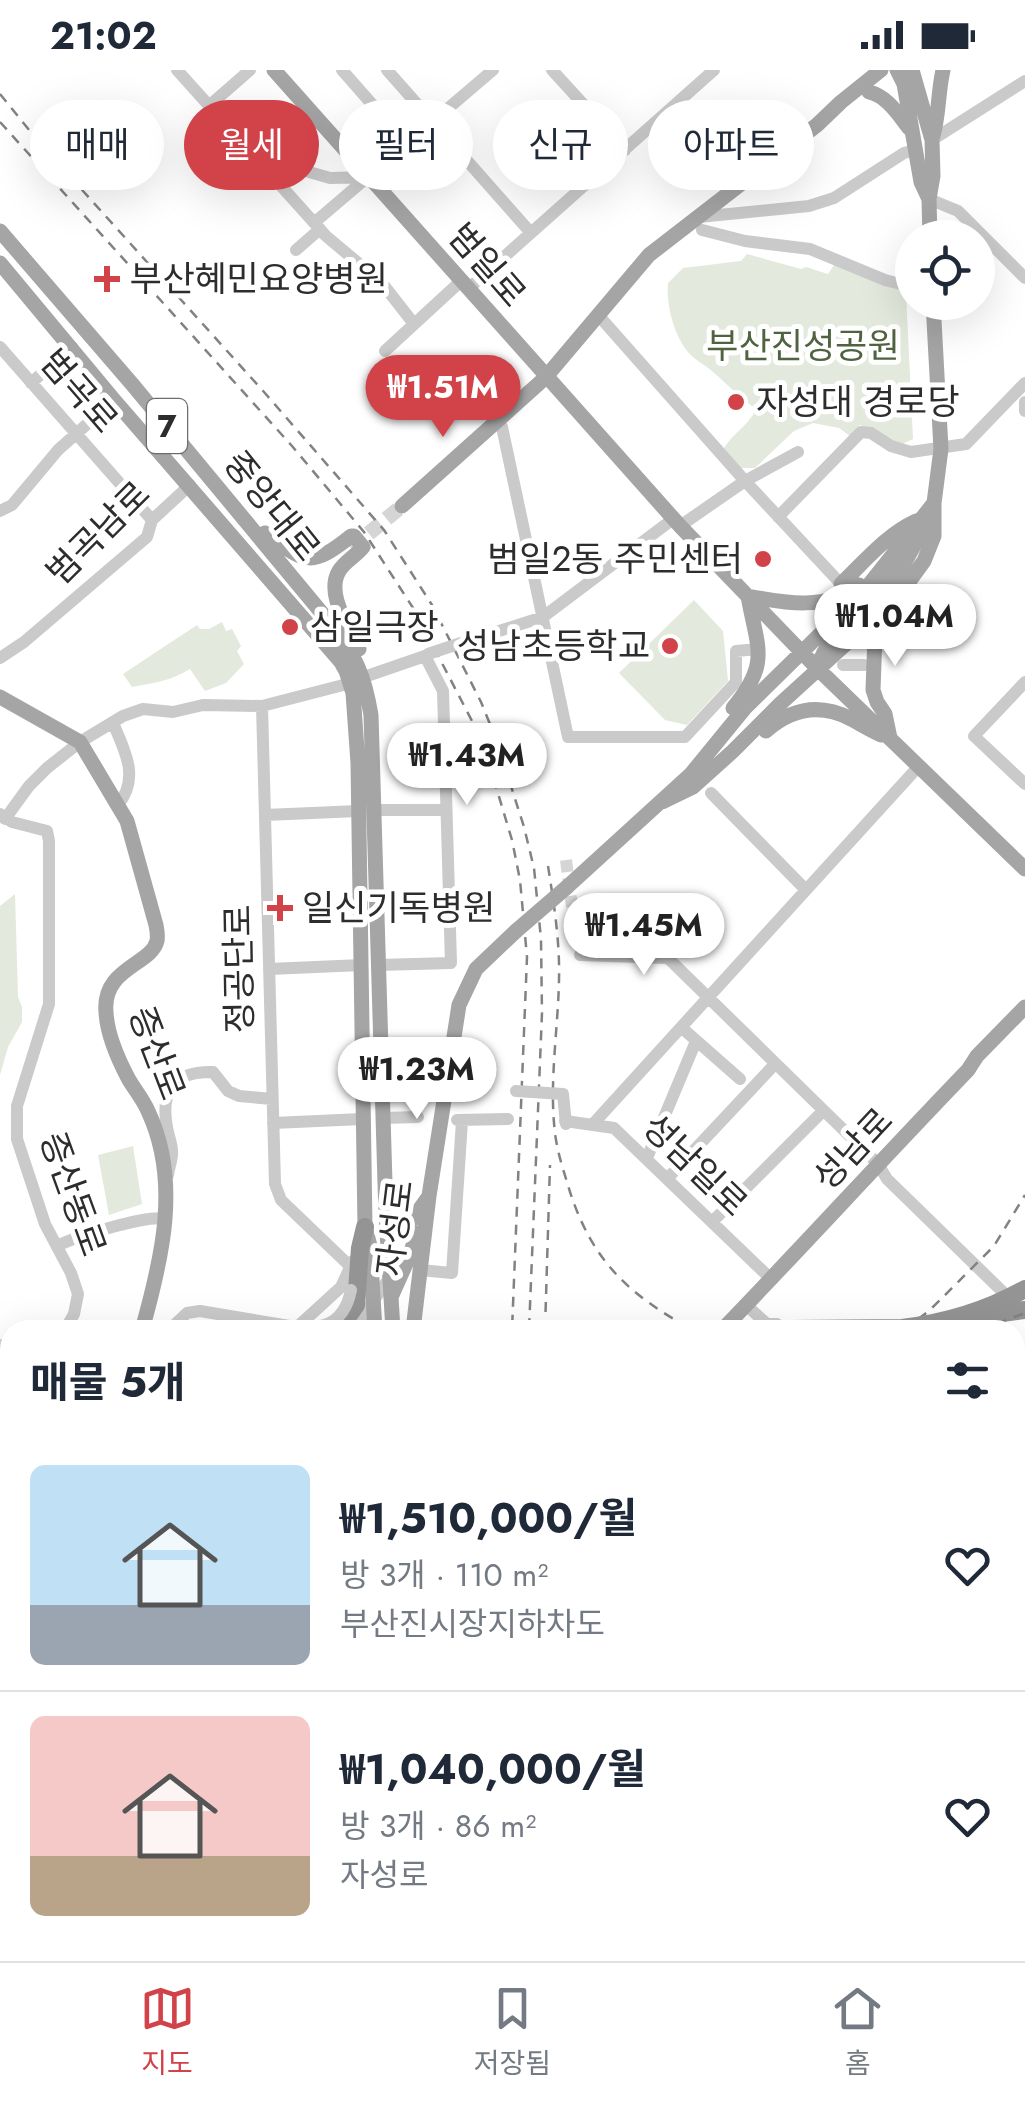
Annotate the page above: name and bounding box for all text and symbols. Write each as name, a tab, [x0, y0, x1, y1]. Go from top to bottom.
text: 21:02	[50, 8, 157, 63]
chip: 매매	[30, 100, 164, 190]
chip: 월세	[184, 100, 319, 190]
chip: 필터	[339, 100, 473, 190]
chip: 신규	[493, 100, 628, 190]
chip: 아파트	[648, 100, 814, 190]
street label: 범일로	[436, 212, 538, 318]
map controls	[895, 220, 995, 320]
button: locate	[895, 220, 995, 320]
place label: 부산혜민요양병원	[130, 254, 388, 304]
marker: 부산혜민요양병원	[94, 266, 120, 292]
park label: 부산진성공원	[706, 321, 900, 371]
street label: 범곡로	[28, 338, 130, 444]
pin: ₩1.51M	[362, 355, 524, 440]
text: ₩1.51M	[388, 364, 498, 410]
place label: 자성대 경로당	[756, 377, 960, 427]
marker: 자성대 경로당	[725, 391, 747, 413]
road number: 7	[147, 399, 187, 453]
street label: 중앙대로	[212, 440, 332, 572]
street label: 범곡남로	[35, 470, 161, 596]
place label: 범일2동 주민센터	[487, 534, 743, 584]
marker: 범일2동 주민센터	[752, 548, 774, 570]
pin: ₩1.04M	[814, 584, 976, 669]
text: ₩1.04M	[836, 593, 954, 639]
place label: 삼일극장	[310, 602, 439, 652]
marker: 삼일극장	[279, 616, 301, 638]
place label: 성남초등학교	[457, 621, 650, 671]
marker: 성남초등학교	[659, 635, 681, 657]
pin: ₩1.43M	[386, 723, 548, 808]
text: ₩1.43M	[409, 732, 525, 778]
place label: 일신기독병원	[302, 883, 495, 933]
pin: ₩1.45M	[563, 893, 725, 978]
marker: 일신기독병원	[267, 895, 293, 921]
text: ₩1.45M	[586, 902, 702, 948]
street label: 정공단로	[213, 904, 265, 1034]
street label: 증산로	[116, 999, 198, 1107]
pin: ₩1.23M	[336, 1037, 498, 1122]
text: ₩1.23M	[360, 1046, 474, 1092]
street label: 성남로	[802, 1097, 904, 1201]
street label: 성남일로	[631, 1102, 759, 1228]
street label: 증산동로	[27, 1125, 119, 1263]
street label: 자성로	[364, 1177, 426, 1279]
text: 매물 5개	[30, 1352, 186, 1413]
icon: filters	[940, 1353, 995, 1408]
text: ₩1,510,000/월	[340, 1488, 637, 1549]
icon: home	[110, 1505, 230, 1625]
icon: heart	[940, 1538, 995, 1593]
text: 방 3개 · 110 m²	[340, 1552, 548, 1598]
text: 부산진시장지하차도	[340, 1601, 605, 1647]
text: ₩1,040,000/월	[340, 1739, 646, 1800]
icon: home	[110, 1756, 230, 1876]
icon: heart	[940, 1789, 995, 1844]
text: 방 3개 · 86 m²	[340, 1803, 536, 1849]
text: 자성로	[340, 1852, 428, 1898]
tab: 지도	[140, 1981, 195, 2084]
tab: 저장됨	[474, 1981, 551, 2084]
tab: 홈	[830, 1981, 885, 2084]

